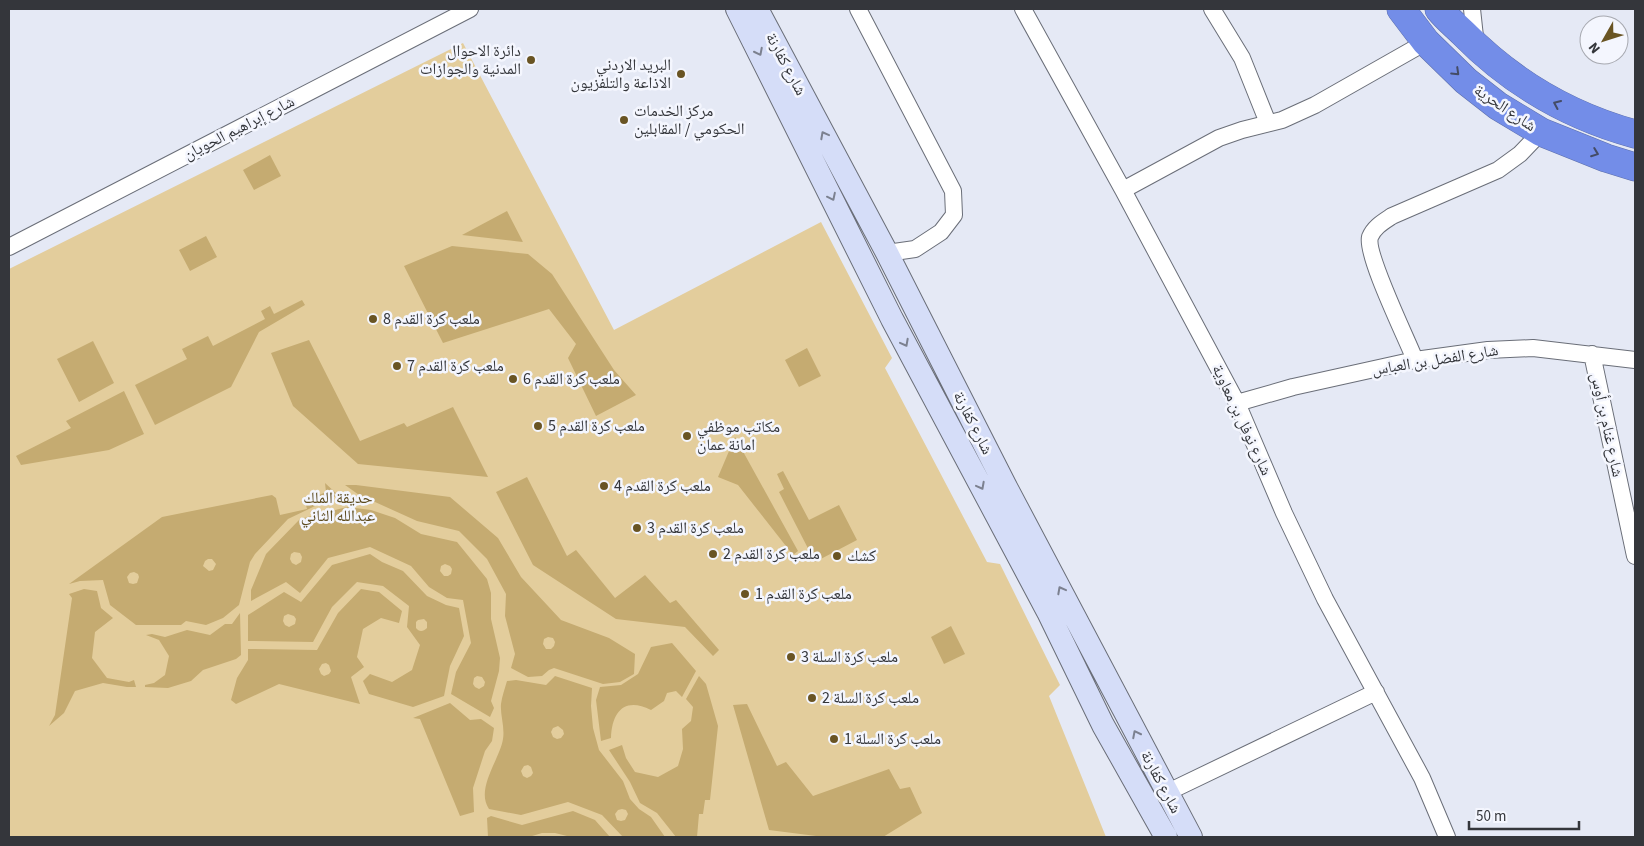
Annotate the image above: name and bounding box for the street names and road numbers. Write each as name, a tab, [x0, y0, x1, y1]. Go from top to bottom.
street label: شارع كفارنة	[760, 29, 812, 99]
street label: شارع الحرية	[1470, 79, 1540, 137]
street label: شارع إبراهيم الحويان	[180, 91, 298, 165]
street label: شارع الفضل بن العباس	[1370, 339, 1500, 381]
street label: شارع نوفل بن معاوية	[1207, 361, 1277, 479]
street label: شارع غنام بن أوس	[1585, 371, 1629, 479]
street label: شارع كفارنة	[948, 388, 998, 458]
street label: شارع كفارنة	[1135, 747, 1187, 817]

